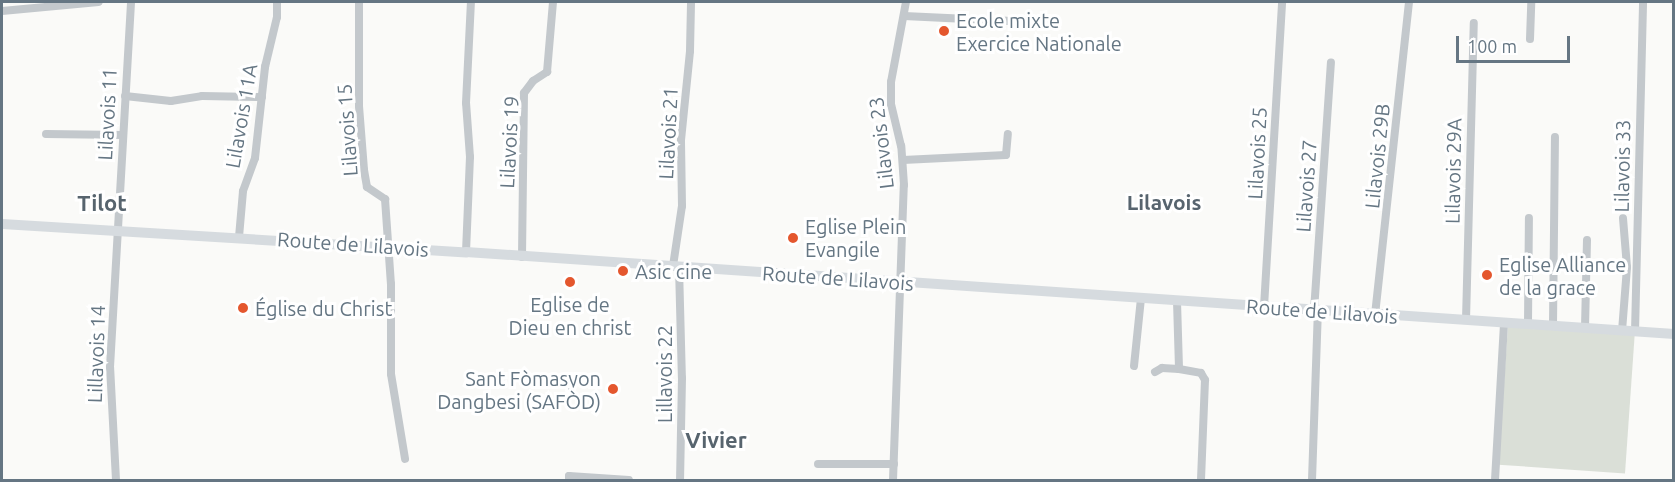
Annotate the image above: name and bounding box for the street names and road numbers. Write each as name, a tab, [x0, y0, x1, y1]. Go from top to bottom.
street label: Lilavois 11A	[220, 62, 262, 170]
street label: Lilavois 11	[93, 67, 121, 161]
street label: Lilavois 15	[332, 83, 362, 177]
street label: Lilavois 21	[654, 86, 682, 180]
street label: Lilavois 19	[495, 95, 523, 189]
street label: Lilavois 23	[863, 96, 899, 190]
street label: Lilavois 29B	[1360, 102, 1394, 210]
street label: Lilavois 25	[1243, 106, 1271, 200]
street label: Lilavois 29A	[1440, 118, 1466, 224]
street label: Lilavois 33	[1609, 119, 1635, 213]
street label: Lilavois 27	[1291, 139, 1321, 233]
street label: Route de Lilavois	[276, 227, 430, 261]
street label: Route de Lilavois	[761, 261, 915, 295]
street label: Route de Lilavois	[1245, 294, 1399, 328]
street label: Lillavois 14	[82, 305, 110, 403]
street label: Lillavois 22	[652, 325, 676, 423]

